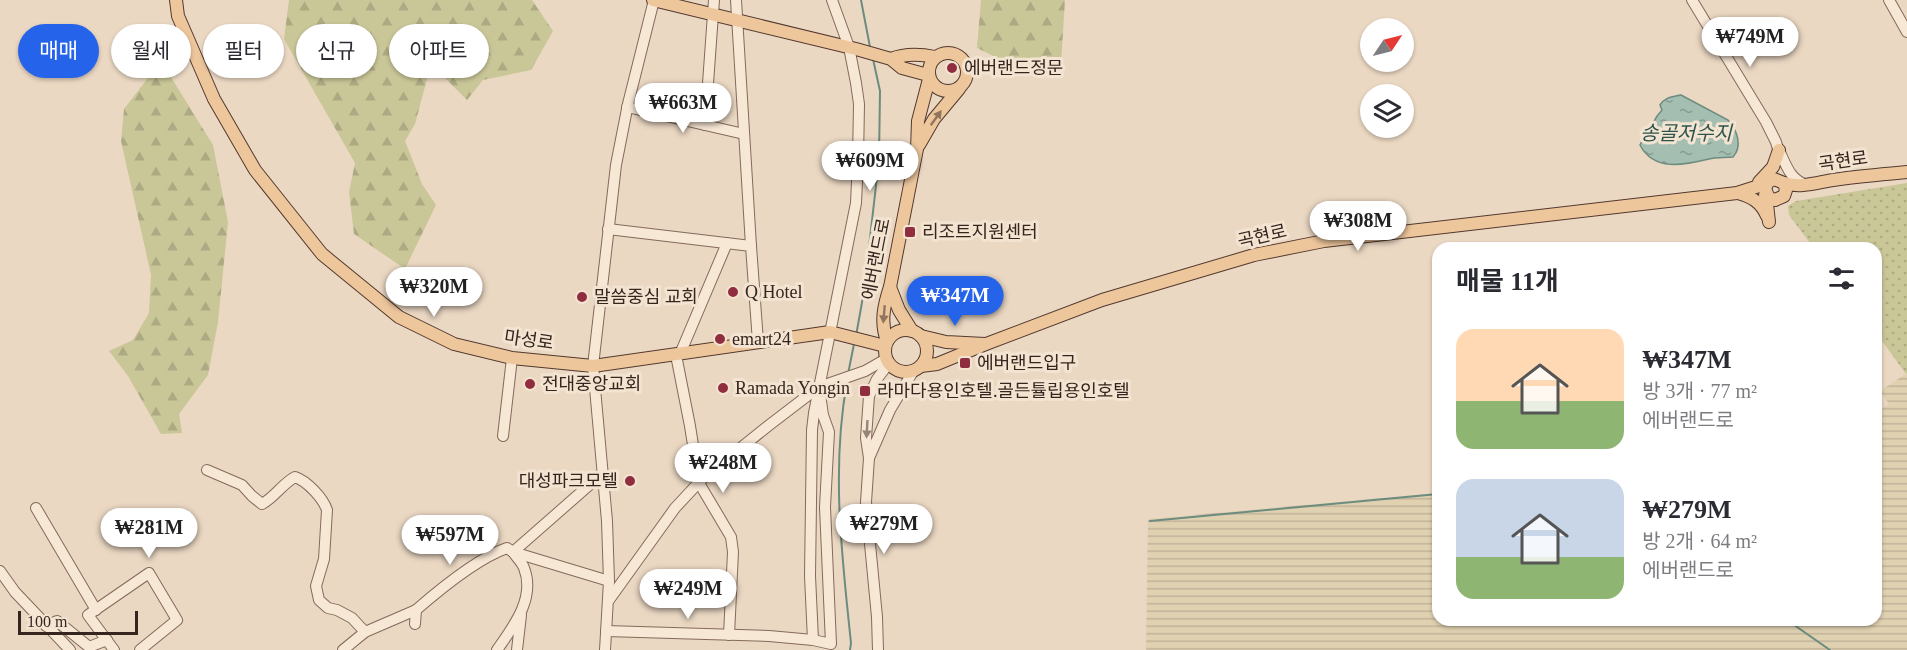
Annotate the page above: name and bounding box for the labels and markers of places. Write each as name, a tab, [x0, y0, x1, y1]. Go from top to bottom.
pin: ₩749M	[1708, 17, 1792, 68]
place label: 에버랜드정문	[964, 58, 1063, 78]
marker: 에버랜드정문	[945, 61, 959, 75]
pin: ₩663M	[641, 83, 725, 134]
pin: ₩609M	[828, 141, 912, 192]
pin: ₩308M	[1316, 201, 1400, 252]
place label: 리조트지원센터	[922, 222, 1038, 242]
marker: 리조트지원센터	[903, 225, 917, 239]
pin: ₩320M	[392, 267, 476, 318]
pin: ₩347M	[913, 276, 997, 327]
place label: Q Hotel	[745, 282, 803, 302]
marker: Q Hotel	[726, 285, 740, 299]
place label: 말씀중심 교회	[594, 287, 698, 307]
marker: 말씀중심 교회	[575, 290, 589, 304]
place label: emart24	[732, 329, 791, 349]
marker: emart24	[713, 332, 727, 346]
place label: 에버랜드입구	[977, 353, 1076, 373]
marker: 에버랜드입구	[958, 356, 972, 370]
place label: 전대중앙교회	[542, 374, 641, 394]
marker: 전대중앙교회	[523, 377, 537, 391]
place label: Ramada Yongin	[735, 378, 850, 398]
marker: Ramada Yongin	[716, 381, 730, 395]
place label: 라마다용인호텔.골든튤립용인호텔	[877, 381, 1130, 401]
marker: 라마다용인호텔.골든튤립용인호텔	[858, 384, 872, 398]
pin: ₩248M	[681, 443, 765, 494]
place label: 대성파크모텔	[519, 471, 618, 491]
marker: 대성파크모텔	[623, 474, 637, 488]
pin: ₩279M	[842, 504, 926, 555]
pin: ₩281M	[107, 508, 191, 559]
pin: ₩597M	[408, 515, 492, 566]
pin: ₩249M	[646, 569, 730, 620]

